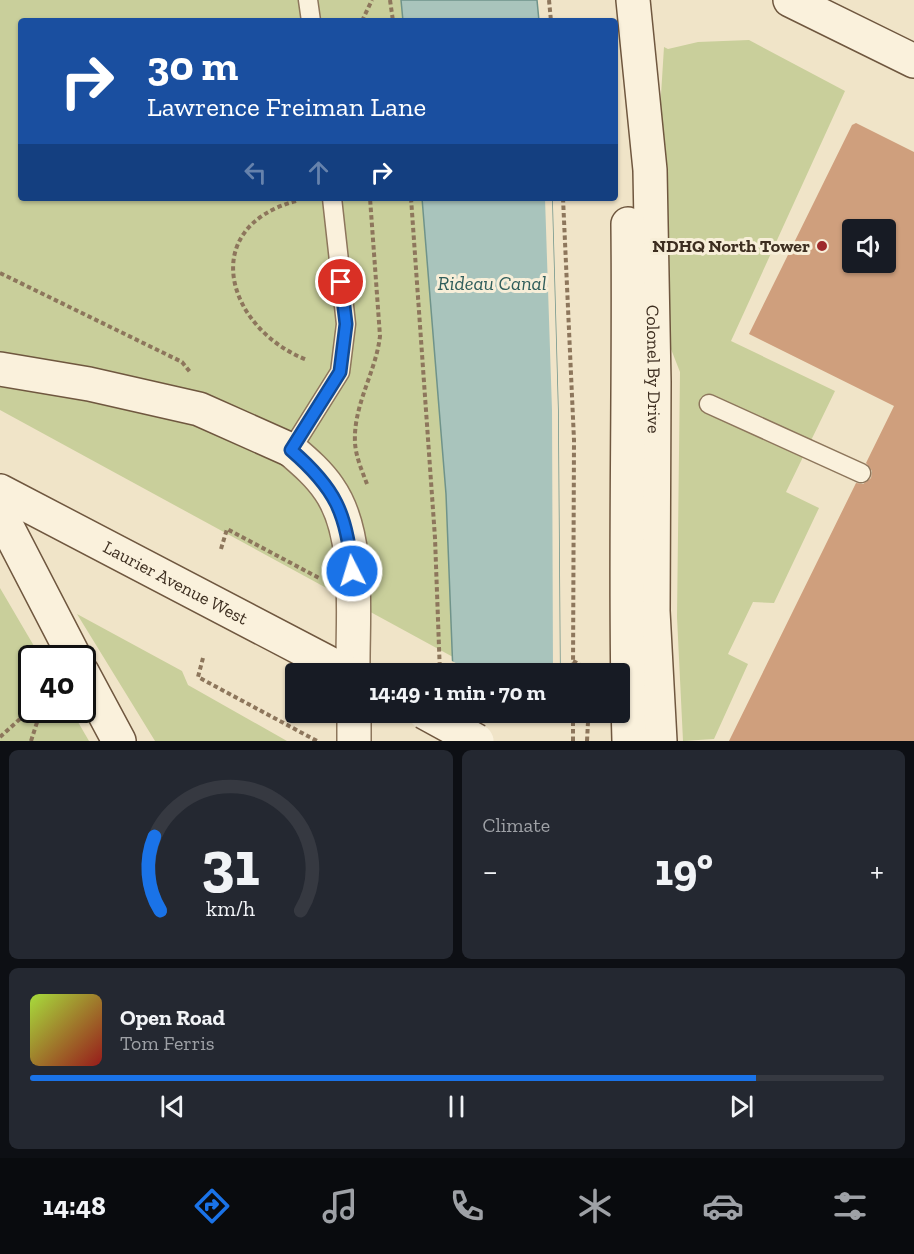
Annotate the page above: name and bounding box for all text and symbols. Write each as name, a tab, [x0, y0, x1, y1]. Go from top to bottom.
text: 30 m	[147, 40, 238, 91]
icon: right	[48, 42, 126, 120]
text: Lawrence Freiman Lane	[147, 91, 426, 123]
icon: left	[239, 156, 272, 189]
icon: ahead	[302, 156, 335, 189]
icon: right	[365, 156, 398, 189]
map controls	[842, 219, 896, 273]
button: sound	[842, 219, 896, 273]
place label: NDHQ North Tower	[652, 235, 810, 257]
marker: NDHQ North Tower	[815, 239, 829, 253]
pin	[315, 256, 366, 307]
icon: arrive	[324, 265, 357, 298]
water label: Rideau Canal	[438, 271, 547, 295]
street label: Colonel By Drive	[642, 305, 665, 433]
street label: Laurier Avenue West	[99, 536, 252, 630]
position arrow	[320, 539, 384, 603]
speed limit sign: 40	[18, 645, 96, 723]
text: 14:49 · 1 min · 70 m	[369, 679, 546, 706]
text: Climate	[483, 813, 550, 837]
text: 31	[202, 826, 260, 901]
text: 19°	[655, 843, 713, 897]
text: −	[483, 851, 498, 890]
text: +	[870, 851, 884, 890]
text: km/h	[206, 897, 255, 922]
text: Open Road	[120, 1004, 225, 1031]
text: Tom Ferris	[120, 1031, 215, 1055]
icon: previous	[156, 1090, 189, 1123]
icon: pause	[440, 1090, 473, 1123]
icon: next	[725, 1090, 758, 1123]
icon: directions	[191, 1185, 233, 1227]
icon: music	[319, 1185, 361, 1227]
icon: phone	[446, 1185, 488, 1227]
icon: climate	[574, 1185, 616, 1227]
icon: car	[702, 1185, 744, 1227]
icon: filters	[829, 1185, 871, 1227]
text: 14:48	[43, 1190, 106, 1222]

